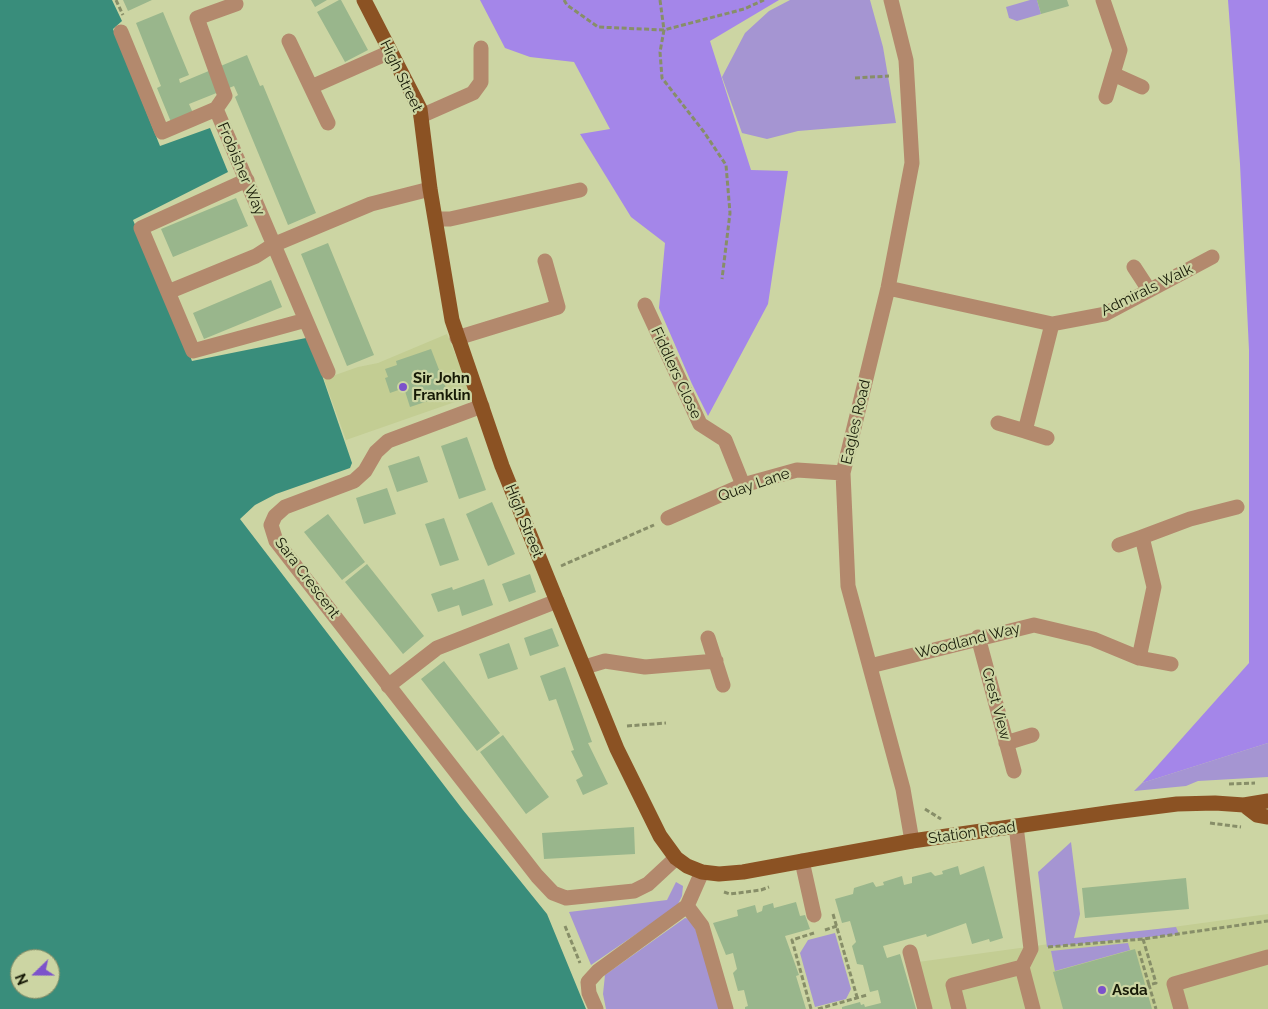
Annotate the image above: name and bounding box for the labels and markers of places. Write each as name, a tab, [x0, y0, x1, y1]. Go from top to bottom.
place label: Sir John Franklin	[413, 369, 471, 404]
marker: Sir John Franklin	[397, 381, 409, 393]
place label: Asda	[1112, 981, 1148, 999]
marker: Asda	[1096, 984, 1108, 996]

